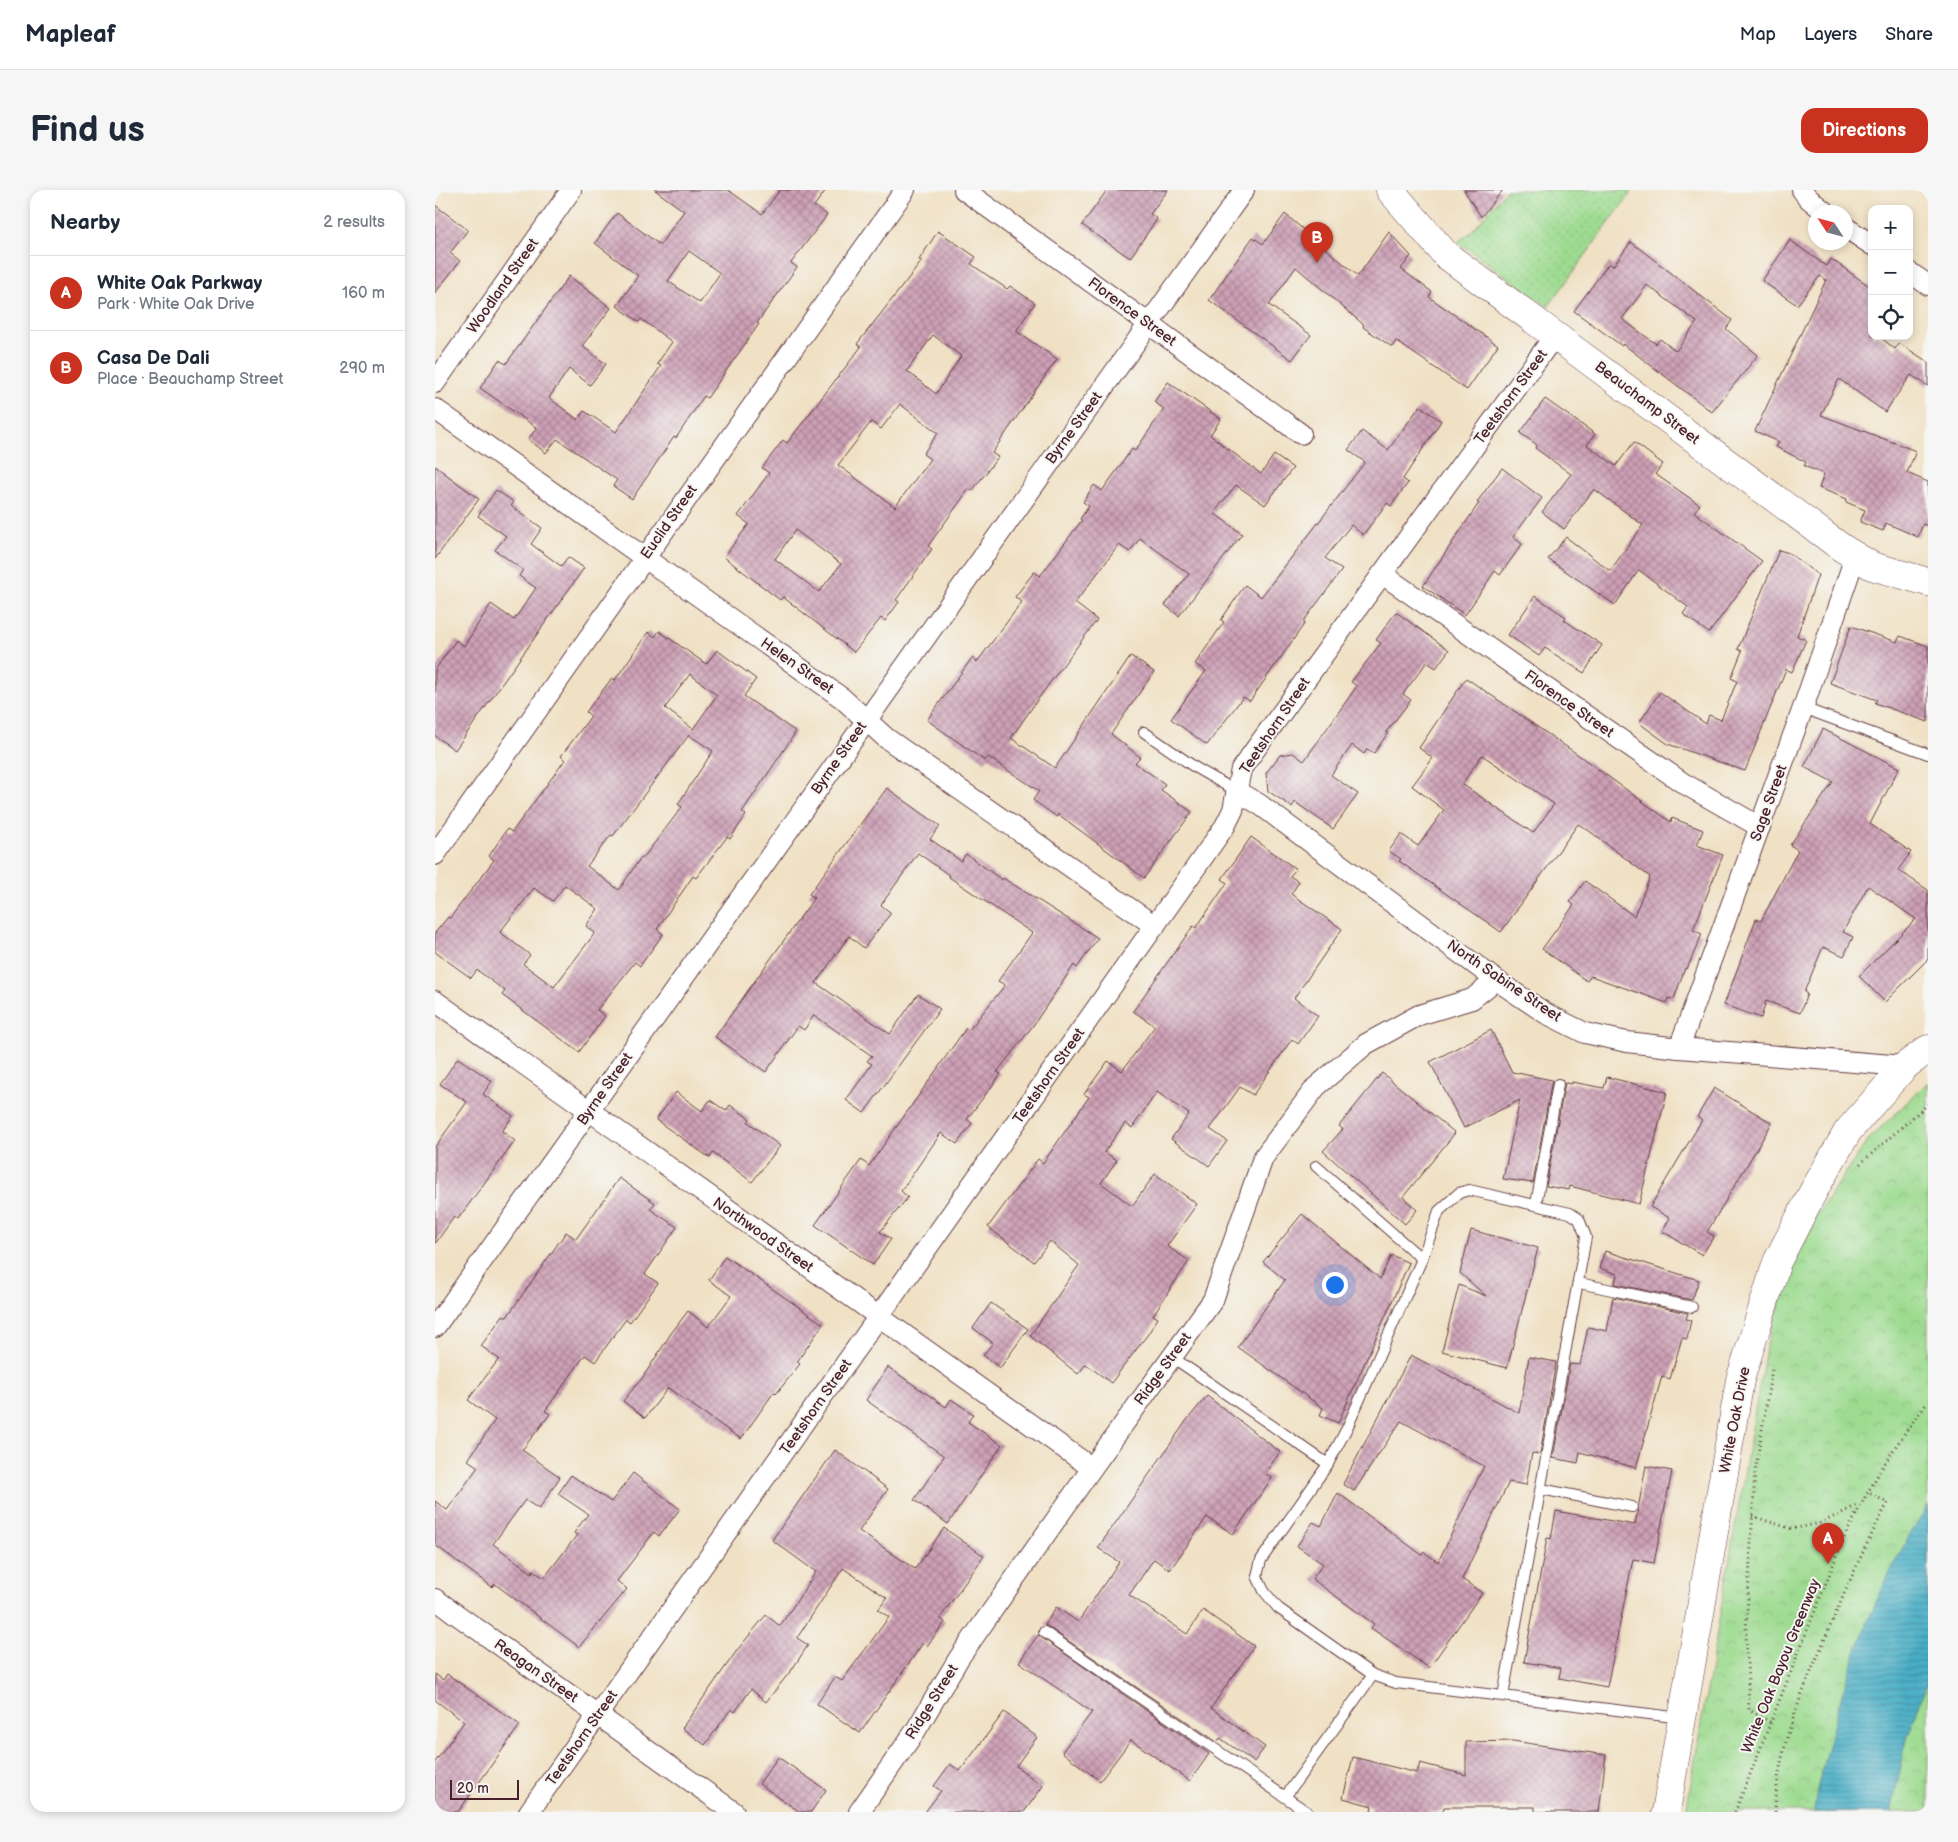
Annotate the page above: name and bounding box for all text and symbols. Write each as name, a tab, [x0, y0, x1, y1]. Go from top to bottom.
text: Mapleaf	[25, 20, 116, 49]
text: Map	[1740, 24, 1776, 45]
text: Layers	[1804, 24, 1857, 45]
text: Share	[1885, 24, 1933, 45]
button: Directions	[1801, 108, 1928, 153]
text: Find us	[30, 109, 145, 152]
north arrow	[1808, 205, 1853, 250]
map controls	[1868, 205, 1913, 340]
button: +	[1868, 205, 1913, 250]
text: Nearby	[50, 210, 120, 235]
text: 2 results	[323, 213, 385, 232]
pin: B	[1301, 222, 1333, 263]
street label: Woodland Street	[463, 234, 543, 337]
button: −	[1868, 250, 1913, 295]
text: White Oak Parkway	[97, 272, 262, 295]
street label: Florence Street	[1084, 273, 1180, 351]
text: A	[61, 284, 71, 303]
text: 160 m	[342, 284, 385, 303]
text: Park · White Oak Drive	[97, 295, 255, 314]
button: locate	[1868, 295, 1913, 340]
street label: Teetshorn Street	[1470, 345, 1552, 448]
text: Casa De Dali	[97, 347, 210, 370]
street label: Beauchamp Street	[1591, 357, 1704, 449]
text: B	[60, 359, 72, 378]
text: 290 m	[339, 359, 385, 378]
text: Place · Beauchamp Street	[97, 370, 283, 389]
street label: Byrne Street	[1041, 388, 1107, 468]
street label: Euclid Street	[636, 481, 702, 563]
street label: Helen Street	[757, 634, 838, 698]
street label: Florence Street	[1521, 666, 1618, 742]
street label: Teetshorn Street	[1236, 674, 1315, 778]
street label: Byrne Street	[807, 718, 871, 798]
street label: Sage Street	[1746, 762, 1792, 844]
street label: North Sabine Street	[1443, 936, 1565, 1027]
street label: Teetshorn Street	[1009, 1024, 1089, 1128]
street label: Byrne Street	[573, 1049, 637, 1129]
street label: Northwood Street	[709, 1193, 817, 1277]
your location	[1322, 1272, 1348, 1298]
street label: Ridge Street	[1130, 1329, 1196, 1409]
street label: Teetshorn Street	[776, 1355, 856, 1459]
street label: White Oak Drive	[1715, 1365, 1755, 1475]
pin: A	[1812, 1523, 1844, 1564]
street label: White Oak Bayou Greenway	[1737, 1576, 1825, 1756]
street label: Reagan Street	[490, 1635, 582, 1707]
street label: Ridge Street	[901, 1660, 963, 1743]
street label: Teetshorn Street	[542, 1686, 622, 1790]
scale bar	[450, 1777, 519, 1800]
text: 20 m	[457, 1780, 489, 1797]

